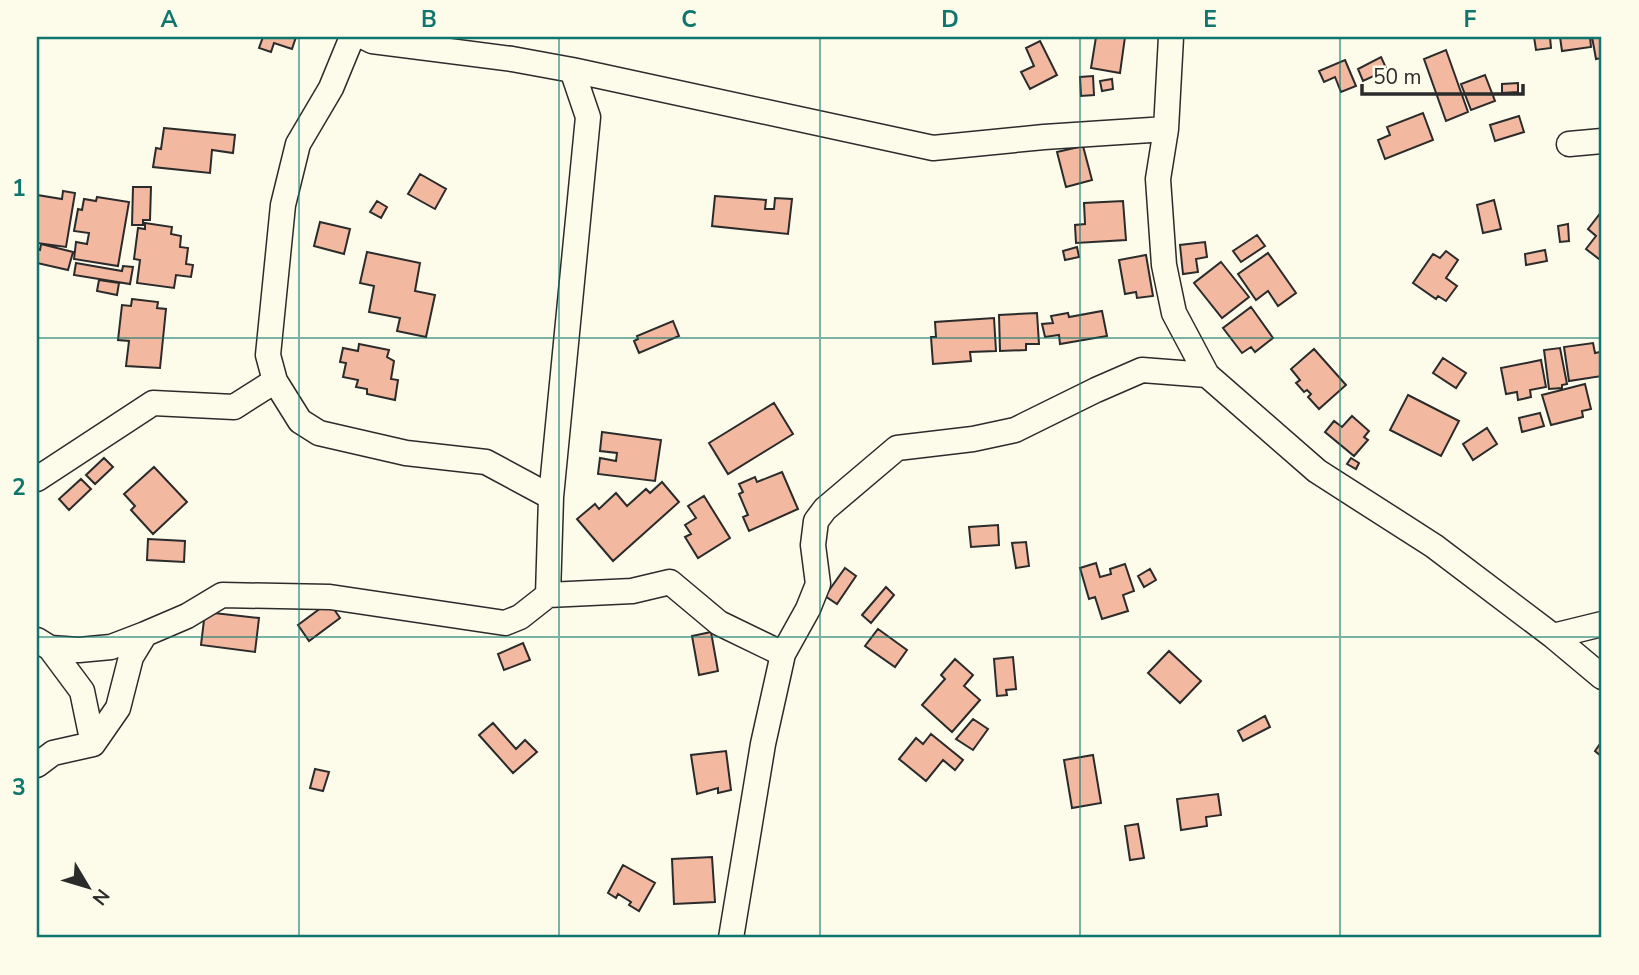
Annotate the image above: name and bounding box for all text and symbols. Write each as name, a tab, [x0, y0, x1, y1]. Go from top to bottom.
text: A	[160, 4, 178, 35]
text: B	[421, 4, 437, 35]
text: C	[681, 4, 697, 35]
text: D	[941, 4, 959, 35]
text: E	[1203, 4, 1217, 35]
text: F	[1464, 4, 1477, 35]
scale bar	[1362, 52, 1524, 96]
text: 50 m	[1373, 63, 1422, 91]
text: 1	[12, 173, 26, 204]
text: 2	[12, 472, 26, 503]
text: 3	[12, 772, 26, 803]
north arrow	[52, 852, 122, 922]
text: N	[86, 883, 115, 910]

